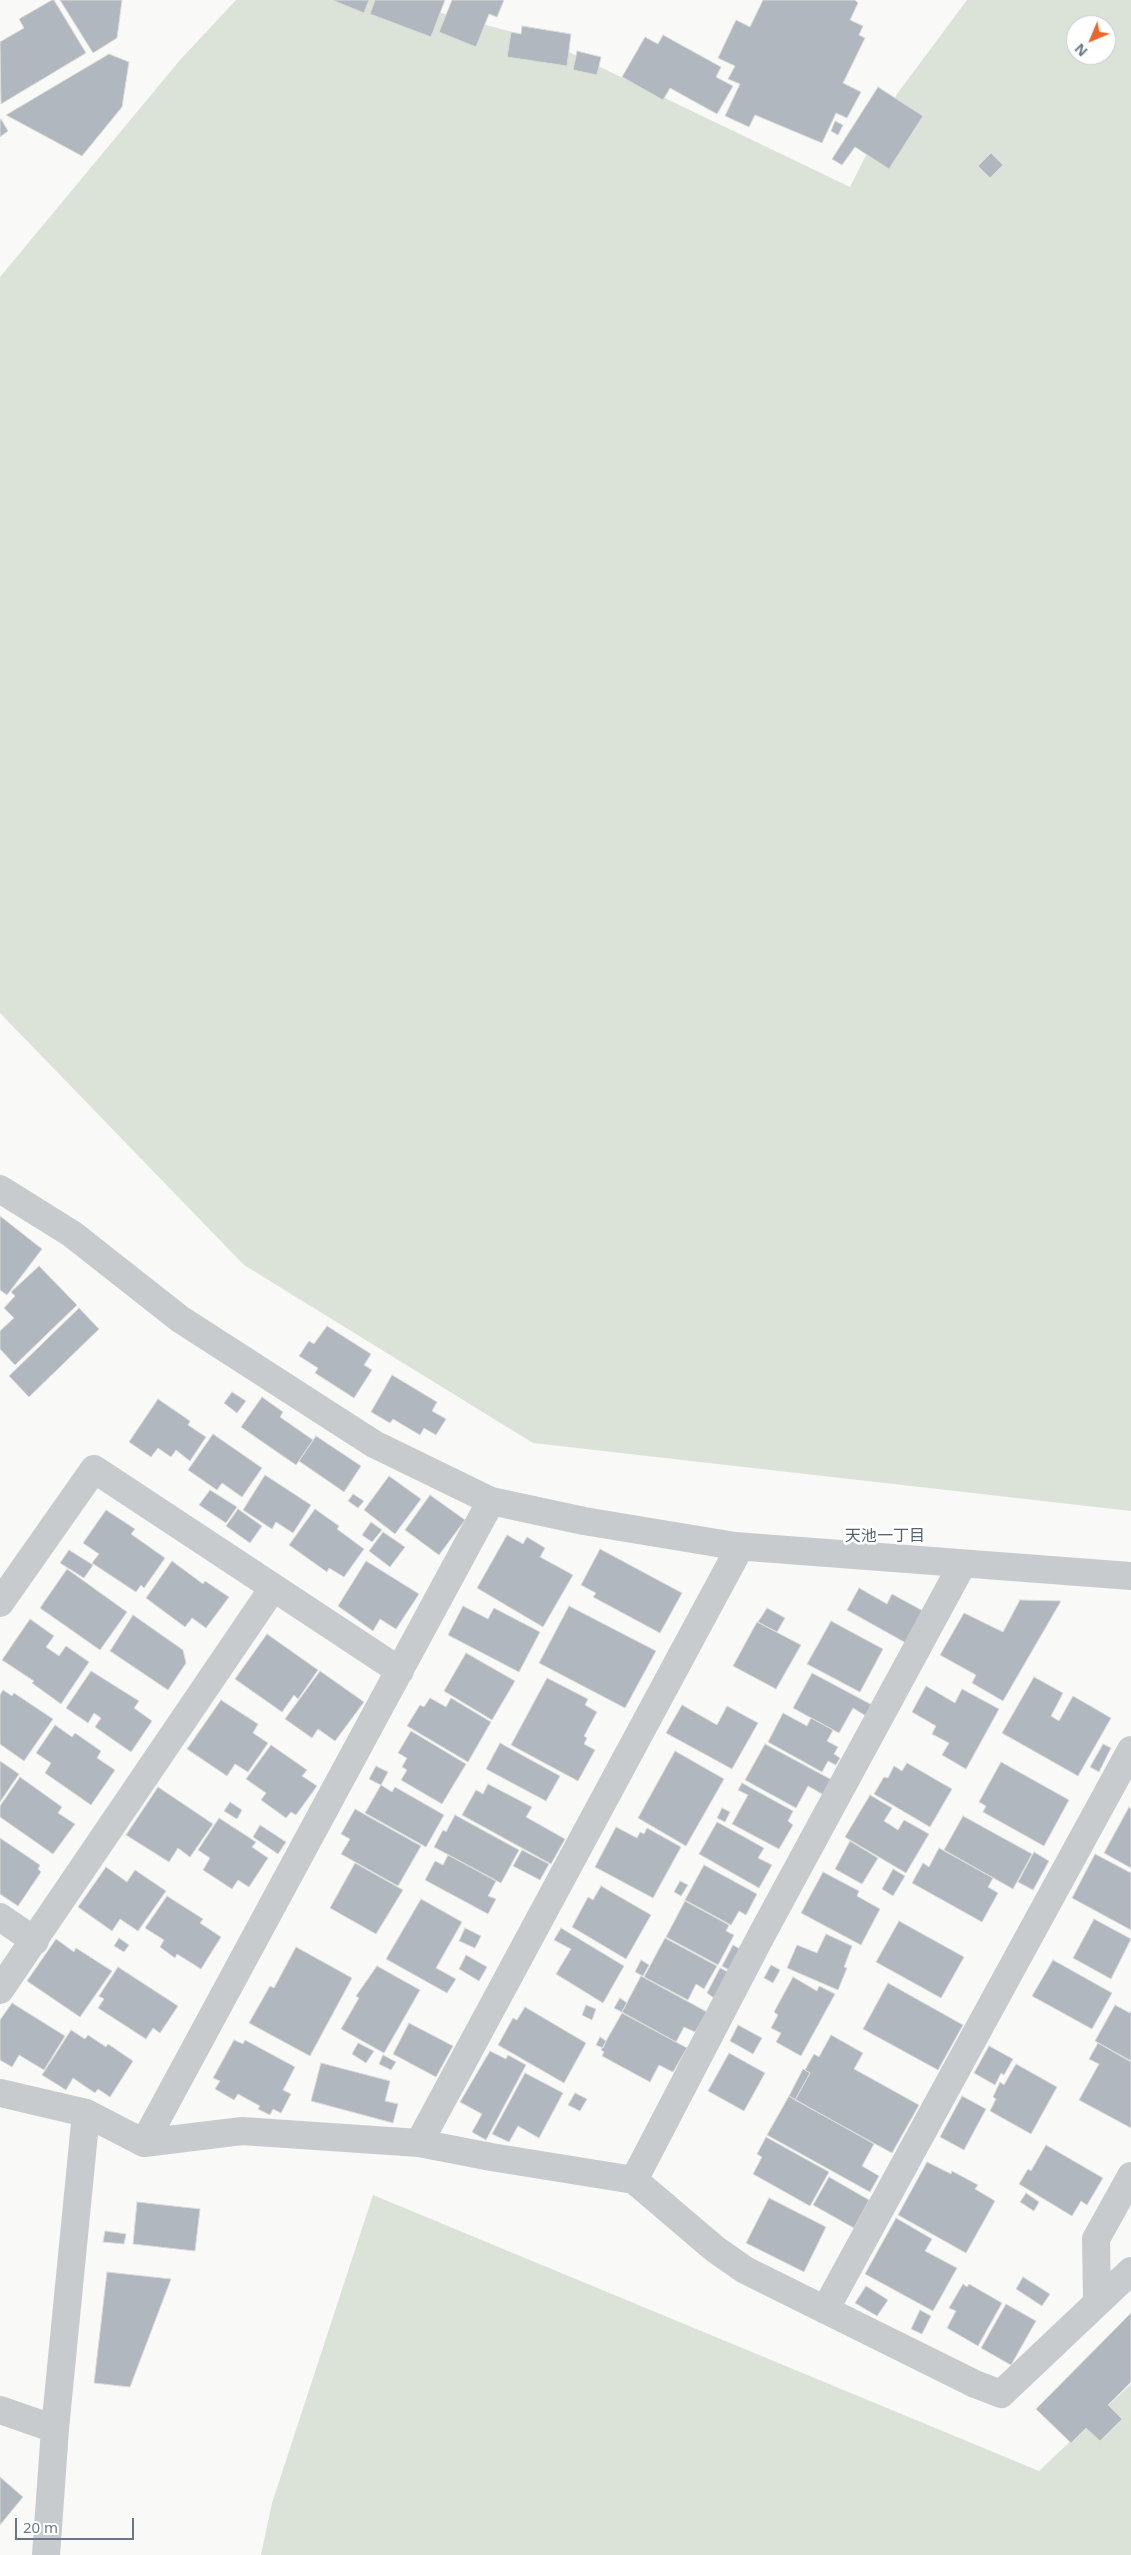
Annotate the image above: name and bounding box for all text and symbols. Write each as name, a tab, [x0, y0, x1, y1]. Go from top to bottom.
north arrow	[1066, 15, 1116, 65]
text: N	[1070, 40, 1091, 61]
district label: 天池一丁目	[845, 1526, 925, 1546]
scale bar	[18, 2508, 136, 2540]
text: 20 m	[23, 2517, 58, 2537]

